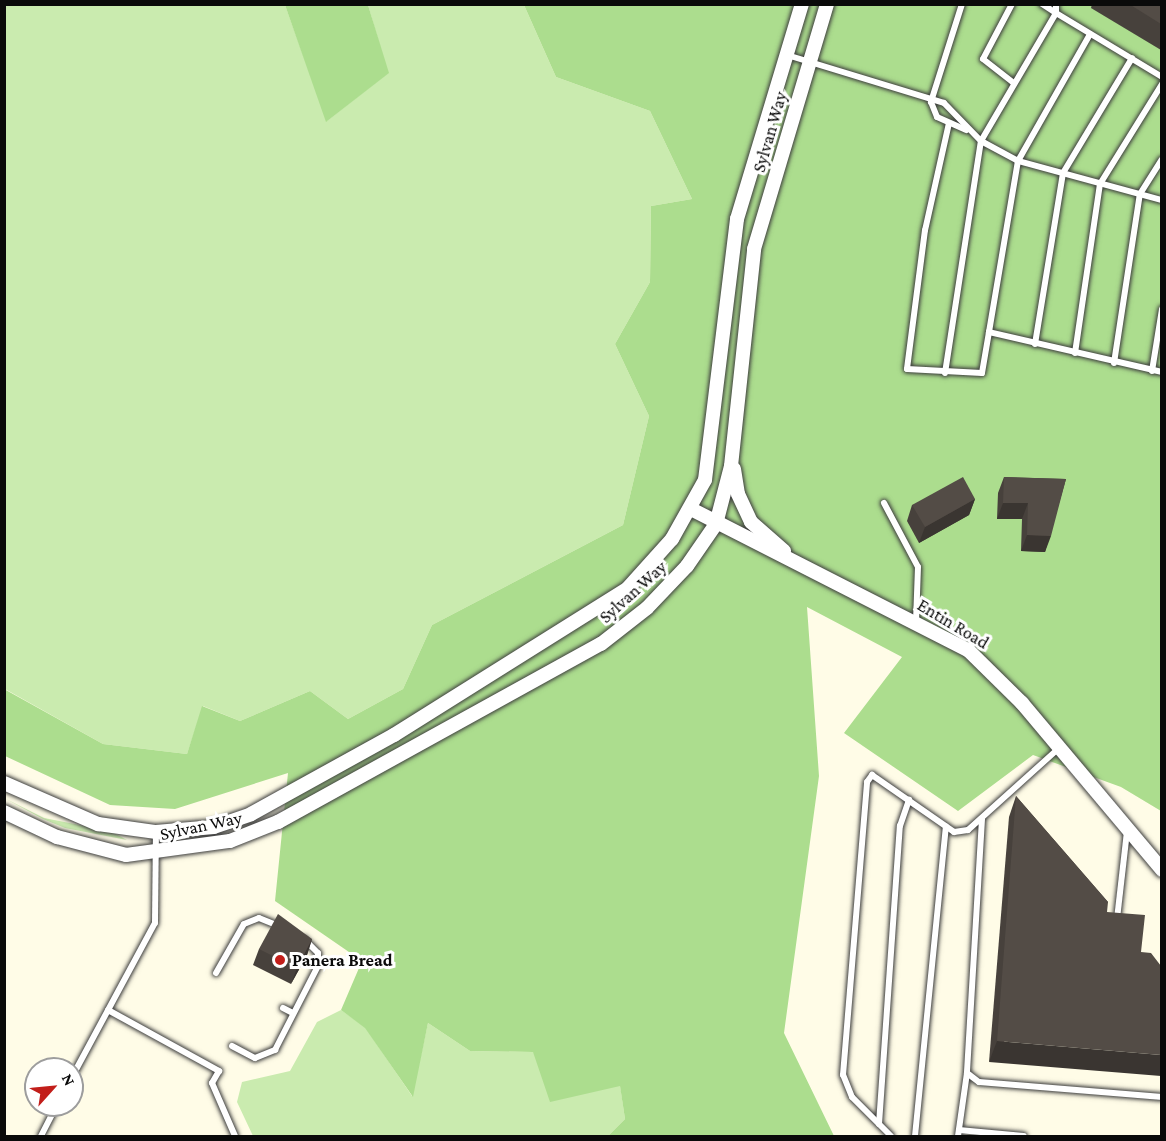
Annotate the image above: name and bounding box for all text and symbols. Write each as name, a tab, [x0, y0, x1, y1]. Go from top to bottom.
street label: Sylvan Way	[748, 89, 792, 175]
street label: Sylvan Way	[595, 556, 671, 628]
street label: Entin Road	[913, 594, 993, 654]
street label: Sylvan Way	[158, 807, 244, 845]
place label: Panera Bread	[292, 949, 393, 971]
marker: Panera Bread	[273, 953, 287, 967]
north arrow	[24, 1057, 84, 1117]
text: N	[59, 1071, 79, 1088]

